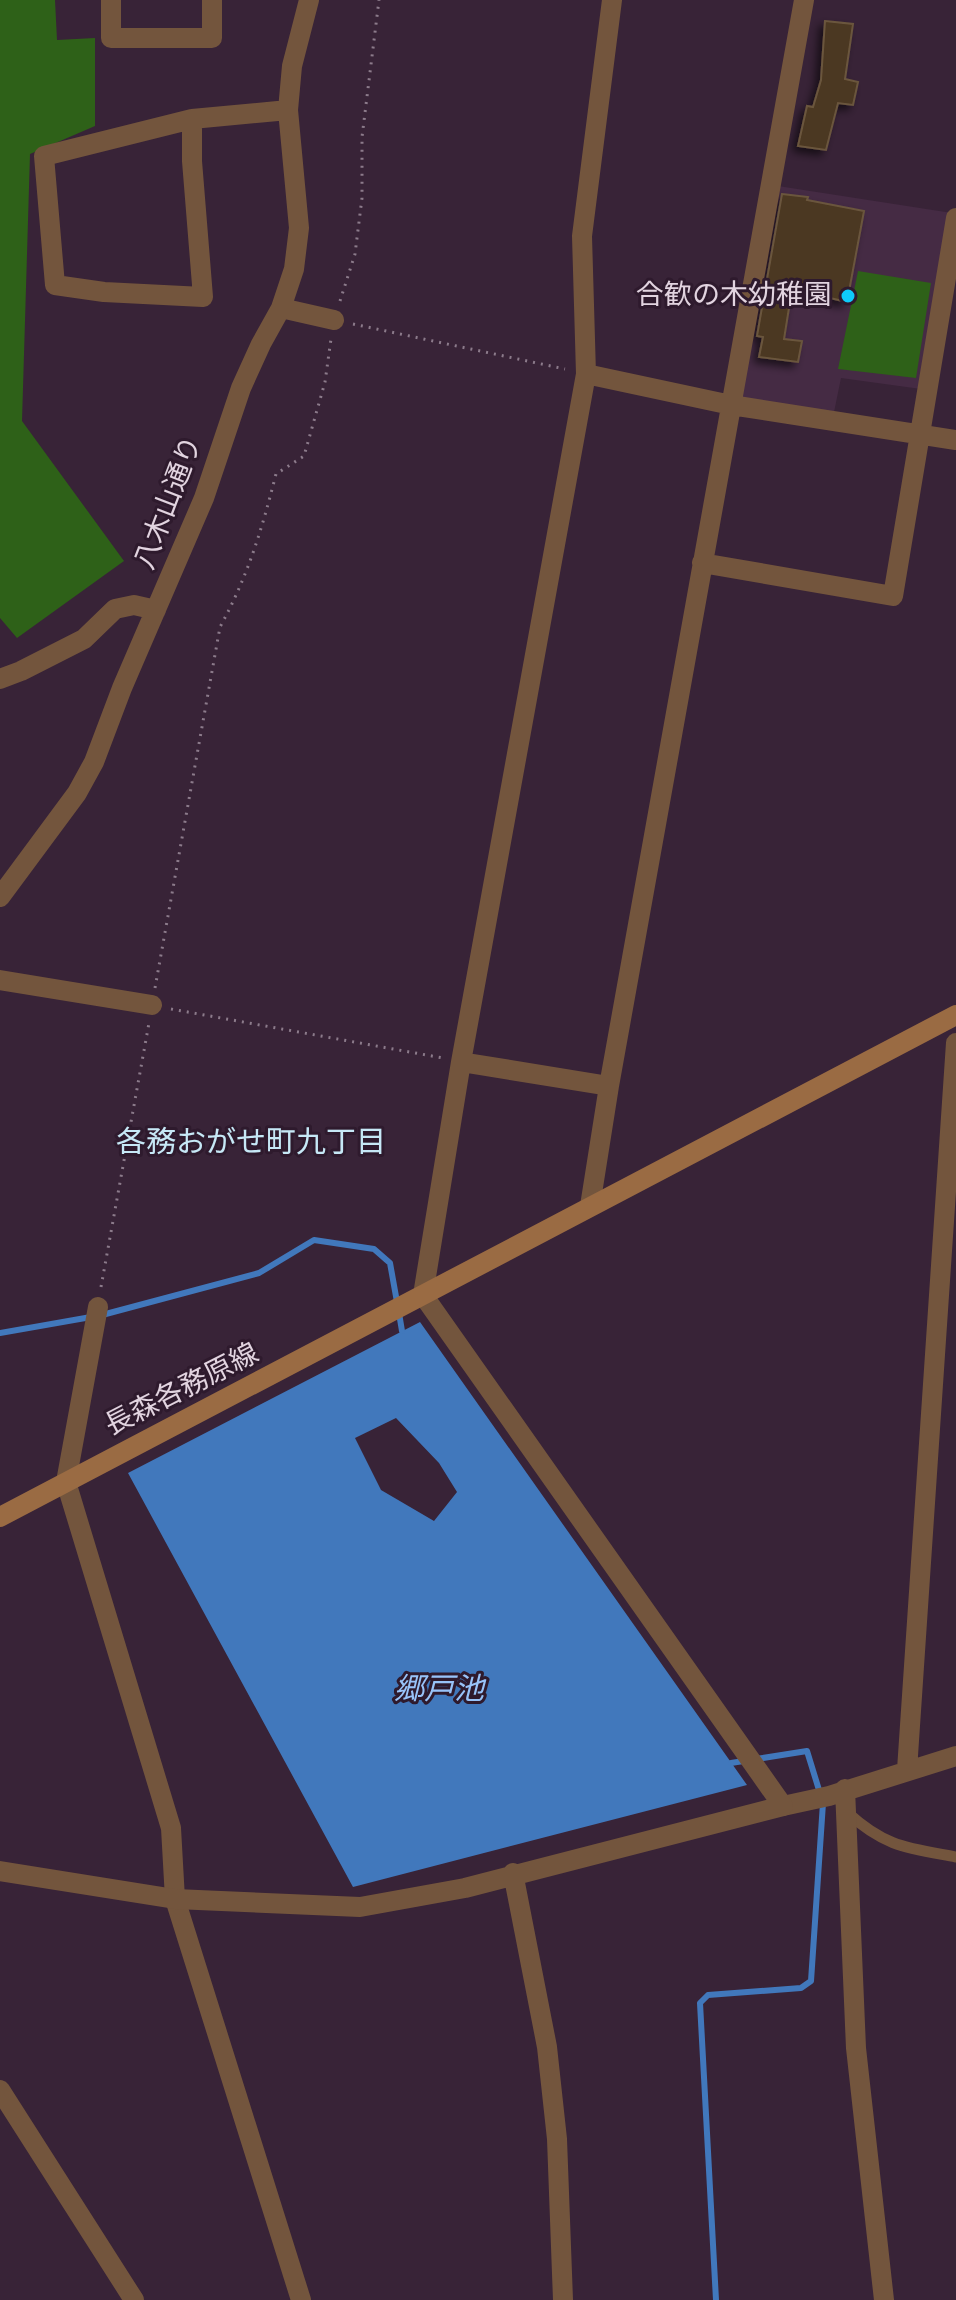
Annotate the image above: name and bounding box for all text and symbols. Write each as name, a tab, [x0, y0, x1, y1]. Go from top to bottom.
place label: 合歓の木幼稚園	[636, 280, 832, 310]
marker: 合歓の木幼稚園	[839, 287, 857, 305]
street label: 八木山通り	[129, 432, 207, 573]
district label: 各務おがせ町九丁目	[116, 1126, 386, 1158]
street label: 長森各務原線	[100, 1338, 263, 1441]
water label: 郷戸池	[394, 1673, 487, 1705]

